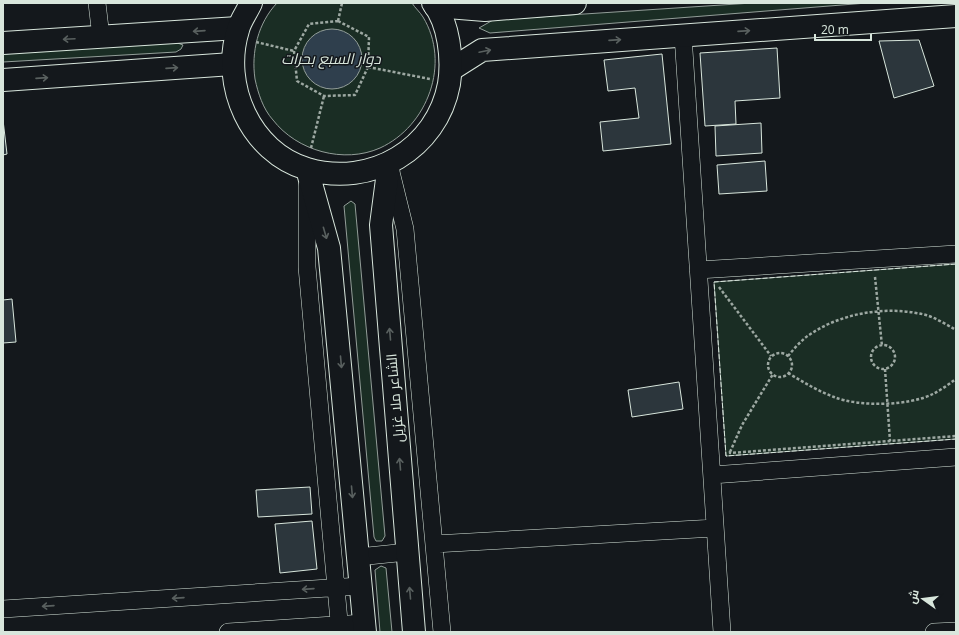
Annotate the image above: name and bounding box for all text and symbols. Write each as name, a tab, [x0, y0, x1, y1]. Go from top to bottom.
scale bar	[815, 16, 871, 42]
text: 20 m	[821, 21, 849, 38]
one-way arrow	[193, 27, 206, 34]
one-way arrow	[737, 27, 750, 34]
one-way arrow	[63, 35, 76, 42]
one-way arrow	[608, 37, 621, 44]
one-way arrow	[479, 46, 492, 54]
water label: دوار السبع بحرات	[281, 48, 382, 69]
one-way arrow	[165, 65, 178, 72]
one-way arrow	[35, 74, 48, 81]
one-way arrow	[322, 227, 329, 240]
one-way arrow	[386, 328, 393, 341]
street label: الشاعر ملا غزيل	[381, 353, 408, 443]
one-way arrow	[337, 355, 344, 368]
one-way arrow	[396, 458, 404, 471]
one-way arrow	[348, 485, 356, 498]
north arrow	[903, 579, 943, 619]
one-way arrow	[302, 586, 315, 593]
one-way arrow	[407, 587, 414, 600]
text: ش	[904, 588, 922, 605]
one-way arrow	[172, 594, 185, 601]
one-way arrow	[42, 603, 55, 610]

